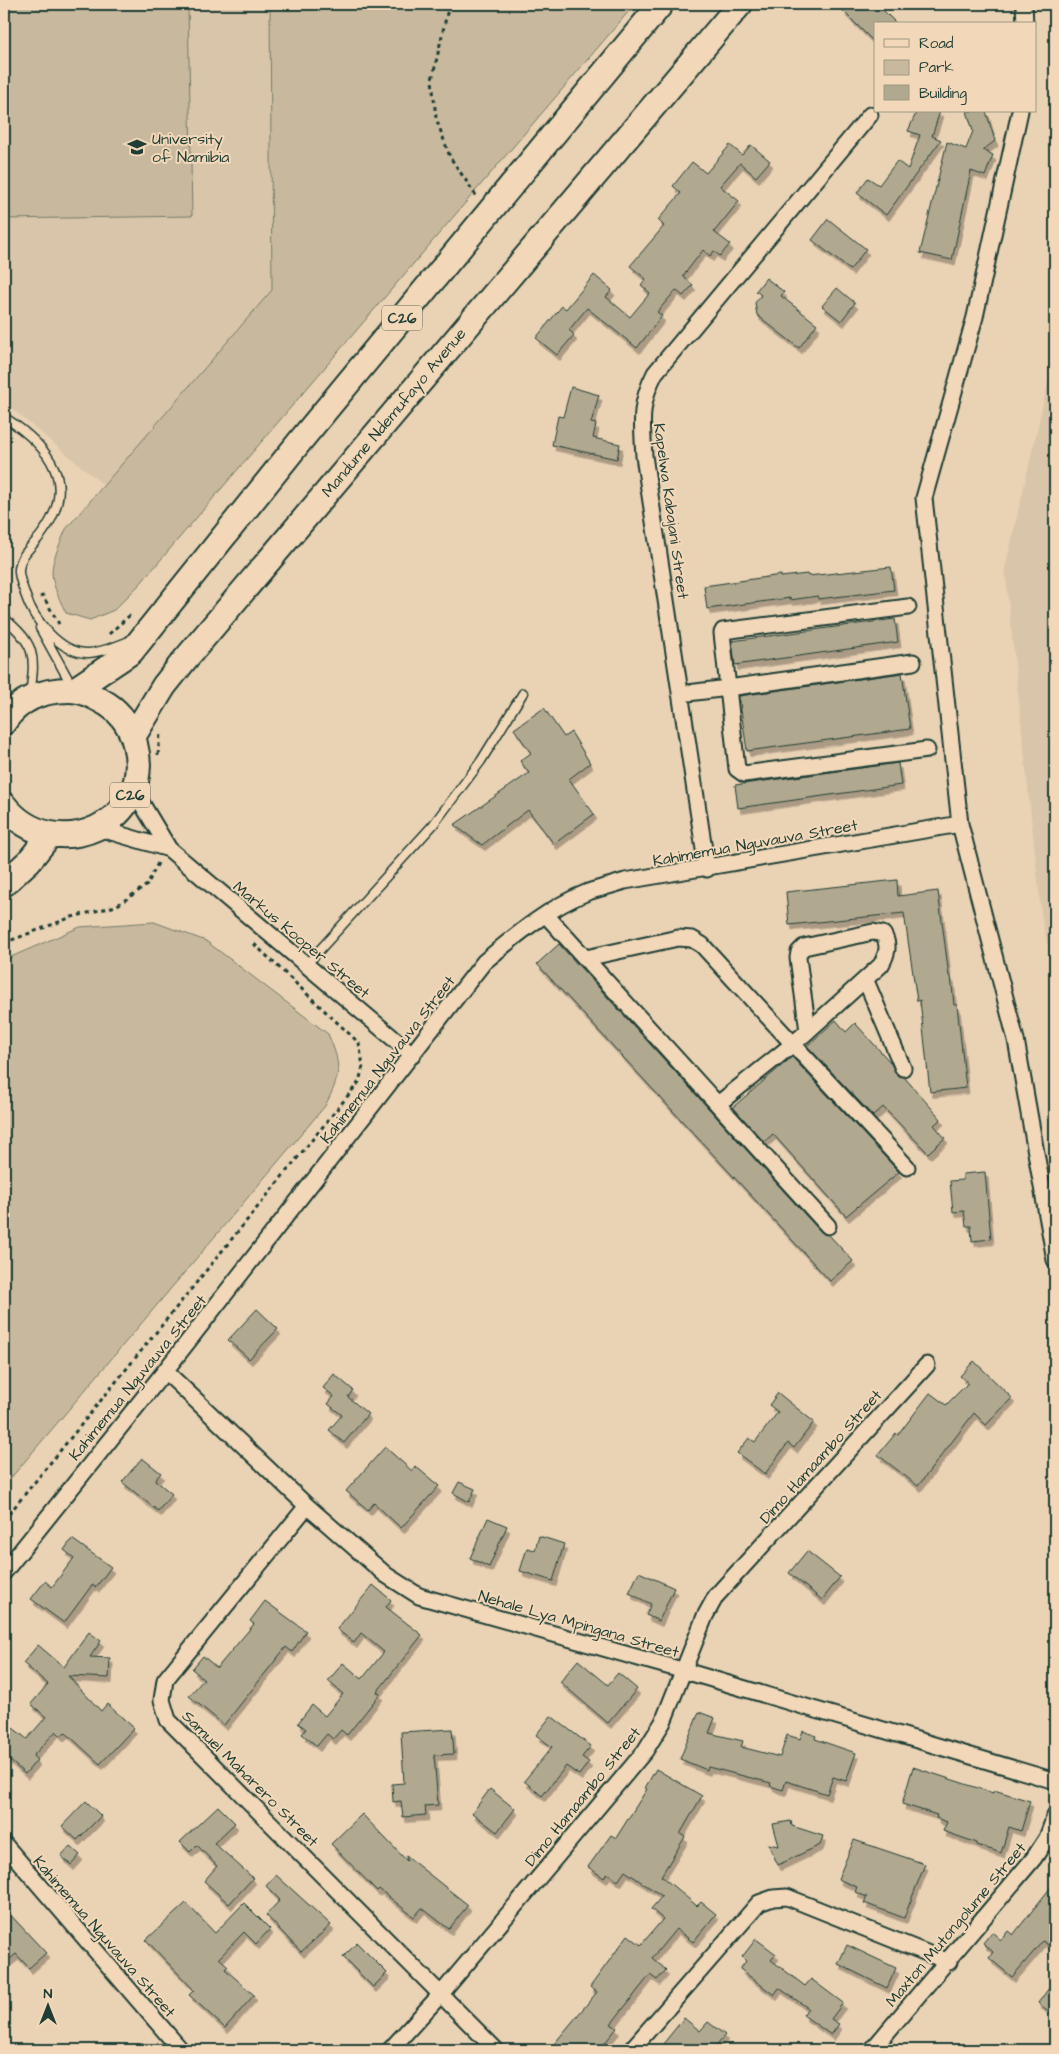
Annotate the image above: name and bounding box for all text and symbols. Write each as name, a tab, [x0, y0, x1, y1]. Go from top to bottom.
legend	[874, 22, 1036, 112]
text: Road	[919, 33, 954, 54]
text: Park	[919, 57, 954, 78]
text: Building	[919, 83, 967, 105]
place label: University of Namibia	[152, 128, 230, 168]
school or university icon: University of Namibia	[126, 136, 148, 158]
road number: C26	[382, 306, 422, 330]
street label: Mandume Ndemufayo Avenue	[316, 323, 472, 503]
street label: Kapelwa Kabajani Street	[648, 422, 694, 601]
road number: C26	[110, 782, 150, 808]
street label: Kahimemua Nguvauva Street	[651, 814, 860, 873]
street label: Markus Kooper Street	[228, 876, 375, 1004]
street label: Kahimemua Nguvauva Street	[315, 971, 461, 1149]
street label: Kahimemua Nguvauva Street	[64, 1290, 213, 1466]
street label: Dimo Hamaambo Street	[755, 1384, 887, 1528]
street label: Nehale Lya Mpingana Street	[476, 1585, 682, 1664]
street label: Samuel Maharero Street	[177, 1705, 324, 1852]
street label: Dimo Hamaambo Street	[520, 1722, 646, 1871]
street label: Maxton Mutongolume Street	[880, 1837, 1032, 2012]
street label: Kahimemua Nguvauva Street	[30, 1851, 180, 2021]
north arrow	[22, 1982, 72, 2032]

